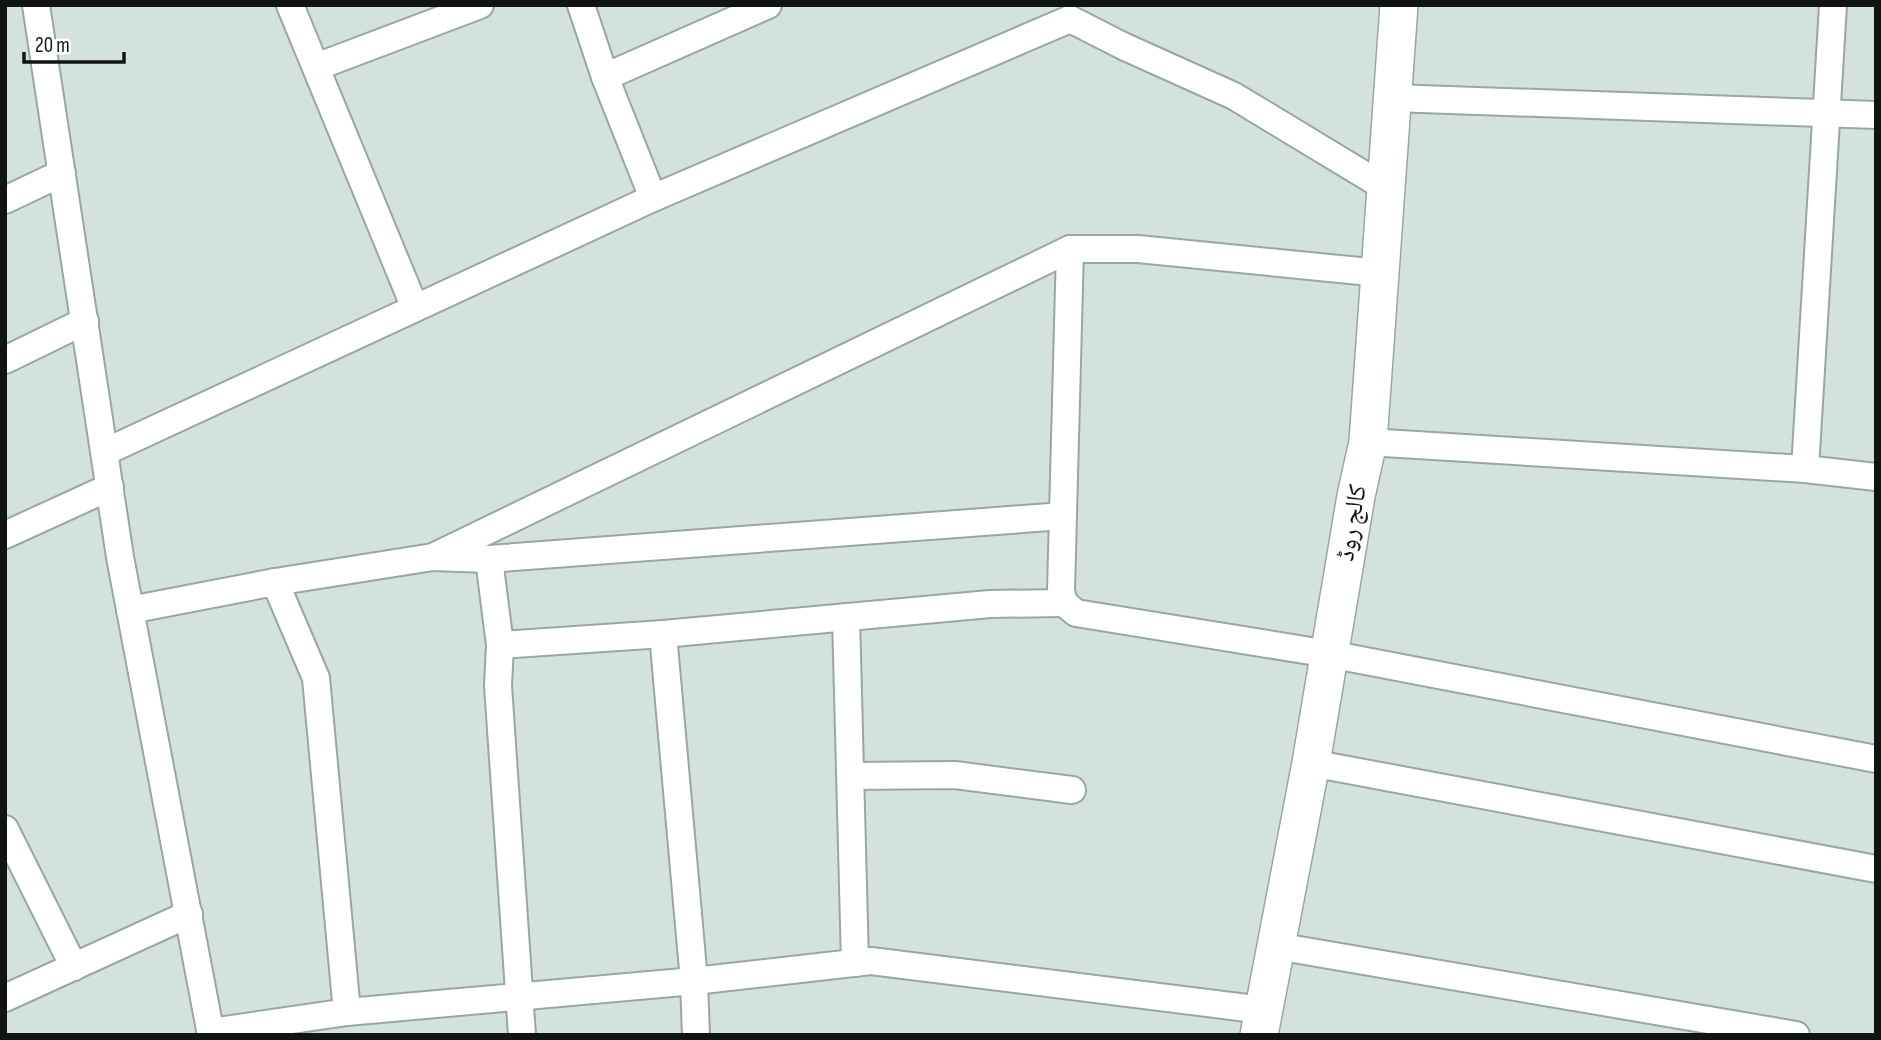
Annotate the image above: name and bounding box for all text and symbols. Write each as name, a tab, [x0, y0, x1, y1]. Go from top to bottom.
scale bar	[24, 21, 124, 65]
text: 20 m	[35, 33, 70, 58]
street label: کالج روڈ	[1330, 482, 1374, 564]

